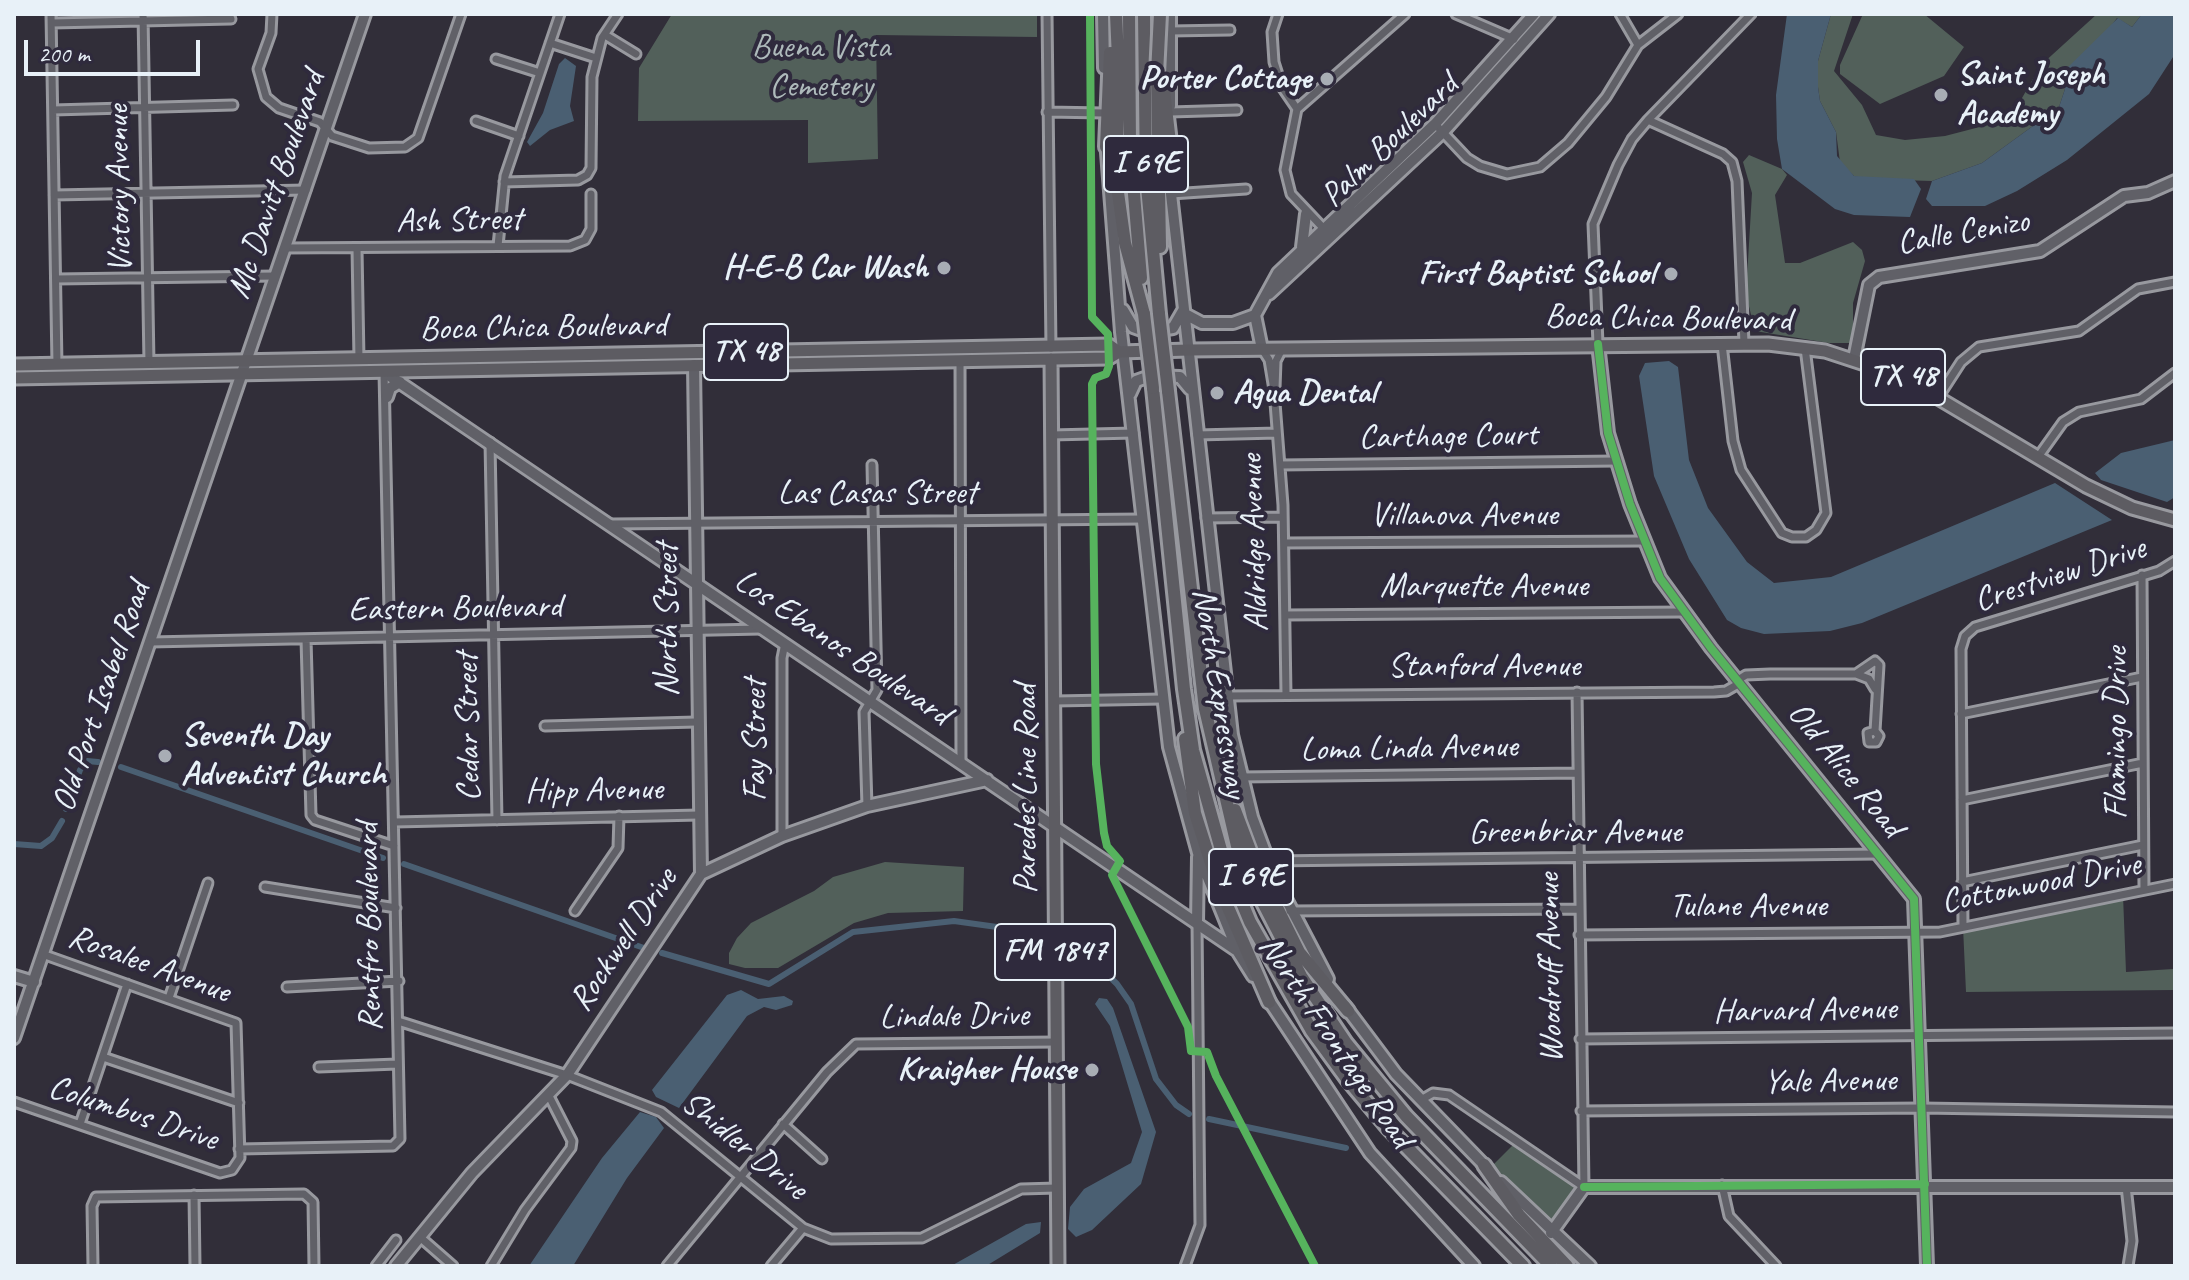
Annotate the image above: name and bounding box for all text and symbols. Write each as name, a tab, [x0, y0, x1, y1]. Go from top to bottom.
scale bar	[28, 24, 204, 74]
park label: Buena Vista Cemetery	[752, 28, 890, 108]
text: 200 m	[38, 39, 90, 69]
place label: Saint Joseph Academy	[1957, 55, 2105, 134]
place label: Porter Cottage	[1140, 59, 1311, 99]
street label: Mc Davitt Boulevard	[219, 66, 335, 304]
street label: Palm Boulevard	[1313, 66, 1467, 216]
marker: Porter Cottage	[1318, 70, 1336, 88]
marker: Saint Joseph Academy	[1932, 86, 1950, 104]
street label: Victory Avenue	[98, 104, 142, 274]
road number: I 69E	[1104, 136, 1188, 192]
street label: Ash Street	[396, 200, 522, 242]
street label: Calle Cenizo	[1894, 201, 2032, 265]
place label: H-E-B Car Wash	[723, 248, 928, 288]
place label: First Baptist School	[1418, 254, 1655, 294]
marker: H-E-B Car Wash	[935, 259, 953, 277]
marker: First Baptist School	[1662, 265, 1680, 283]
street label: Boca Chica Boulevard	[1544, 296, 1792, 342]
street label: Boca Chica Boulevard	[419, 305, 667, 351]
road number: TX 48	[704, 324, 788, 380]
road number: TX 48	[1861, 349, 1945, 405]
place label: Agua Dental	[1233, 373, 1376, 413]
marker: Agua Dental	[1208, 384, 1226, 402]
street label: Carthage Court	[1358, 415, 1538, 459]
street label: Aldridge Avenue	[1232, 454, 1278, 632]
street label: Las Casas Street	[777, 474, 977, 514]
street label: Villanova Avenue	[1370, 496, 1558, 536]
street label: Crestview Drive	[1969, 528, 2151, 622]
street label: North Street	[648, 543, 688, 697]
street label: Los Ebanos Boulevard	[726, 561, 958, 735]
street label: Marquette Avenue	[1380, 567, 1588, 607]
street label: Old Port Isabel Road	[44, 577, 160, 817]
street label: North Expressway	[1182, 585, 1256, 801]
street label: Eastern Boulevard	[348, 587, 562, 631]
street label: Stanford Avenue	[1388, 647, 1580, 687]
street label: Flamingo Drive	[2097, 647, 2137, 819]
street label: Cedar Street	[447, 652, 491, 802]
street label: Fay Street	[736, 679, 776, 801]
street label: Paredes Line Road	[1007, 684, 1047, 894]
street label: Old Alice Road	[1778, 694, 1912, 846]
place label: Seventh Day Adventist Church	[181, 716, 386, 796]
street label: Loma Linda Avenue	[1300, 727, 1518, 771]
marker: Seventh Day Adventist Church	[156, 747, 174, 765]
street label: Hipp Avenue	[525, 769, 663, 813]
street label: Greenbriar Avenue	[1468, 813, 1682, 853]
street label: Rentfro Boulevard	[348, 822, 392, 1032]
street label: Cottonwood Drive	[1938, 845, 2144, 923]
road number: I 69E	[1209, 849, 1293, 905]
street label: Rockwell Drive	[561, 861, 687, 1019]
street label: Woodruff Avenue	[1529, 873, 1573, 1063]
street label: Tulane Avenue	[1669, 887, 1827, 927]
street label: Rosalee Avenue	[62, 917, 236, 1013]
road number: FM 1847	[995, 924, 1115, 980]
street label: North Frontage Road	[1249, 928, 1421, 1156]
street label: Harvard Avenue	[1713, 989, 1897, 1033]
street label: Lindale Drive	[879, 995, 1029, 1039]
place label: Kraigher House	[897, 1050, 1076, 1090]
street label: Yale Avenue	[1763, 1060, 1897, 1104]
marker: Kraigher House	[1083, 1061, 1101, 1079]
street label: Columbus Drive	[43, 1067, 223, 1161]
street label: Shidler Drive	[672, 1083, 816, 1209]

